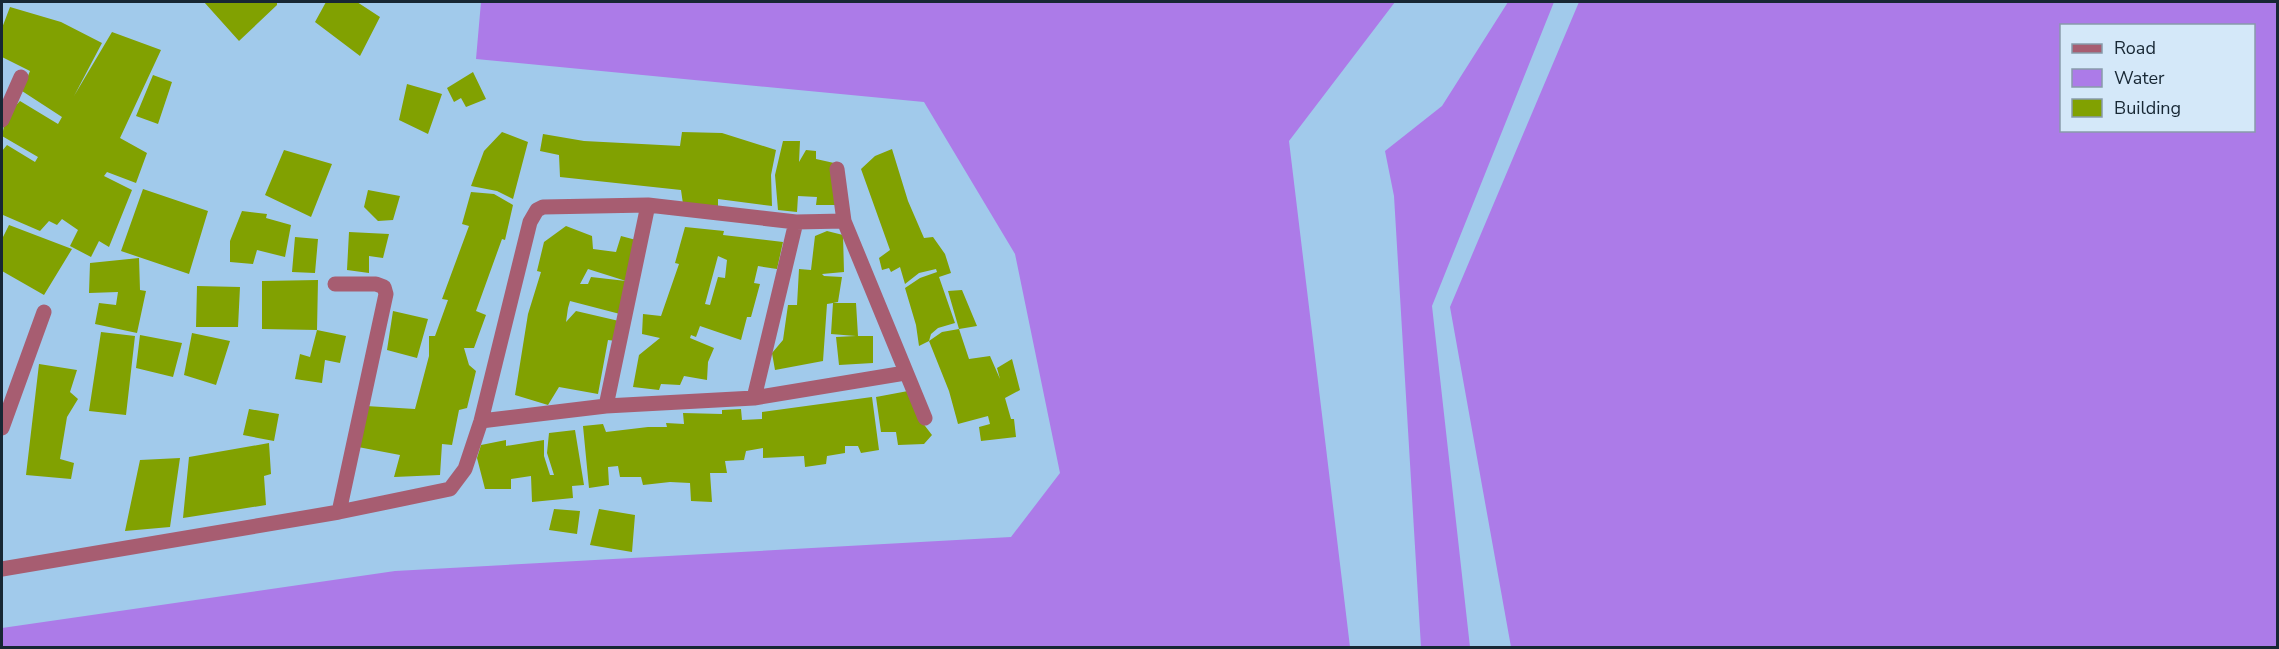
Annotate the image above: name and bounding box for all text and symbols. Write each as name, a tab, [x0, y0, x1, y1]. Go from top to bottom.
legend	[2060, 24, 2255, 132]
text: Road	[2114, 36, 2156, 60]
text: Water	[2114, 66, 2165, 90]
text: Building	[2114, 96, 2181, 120]

